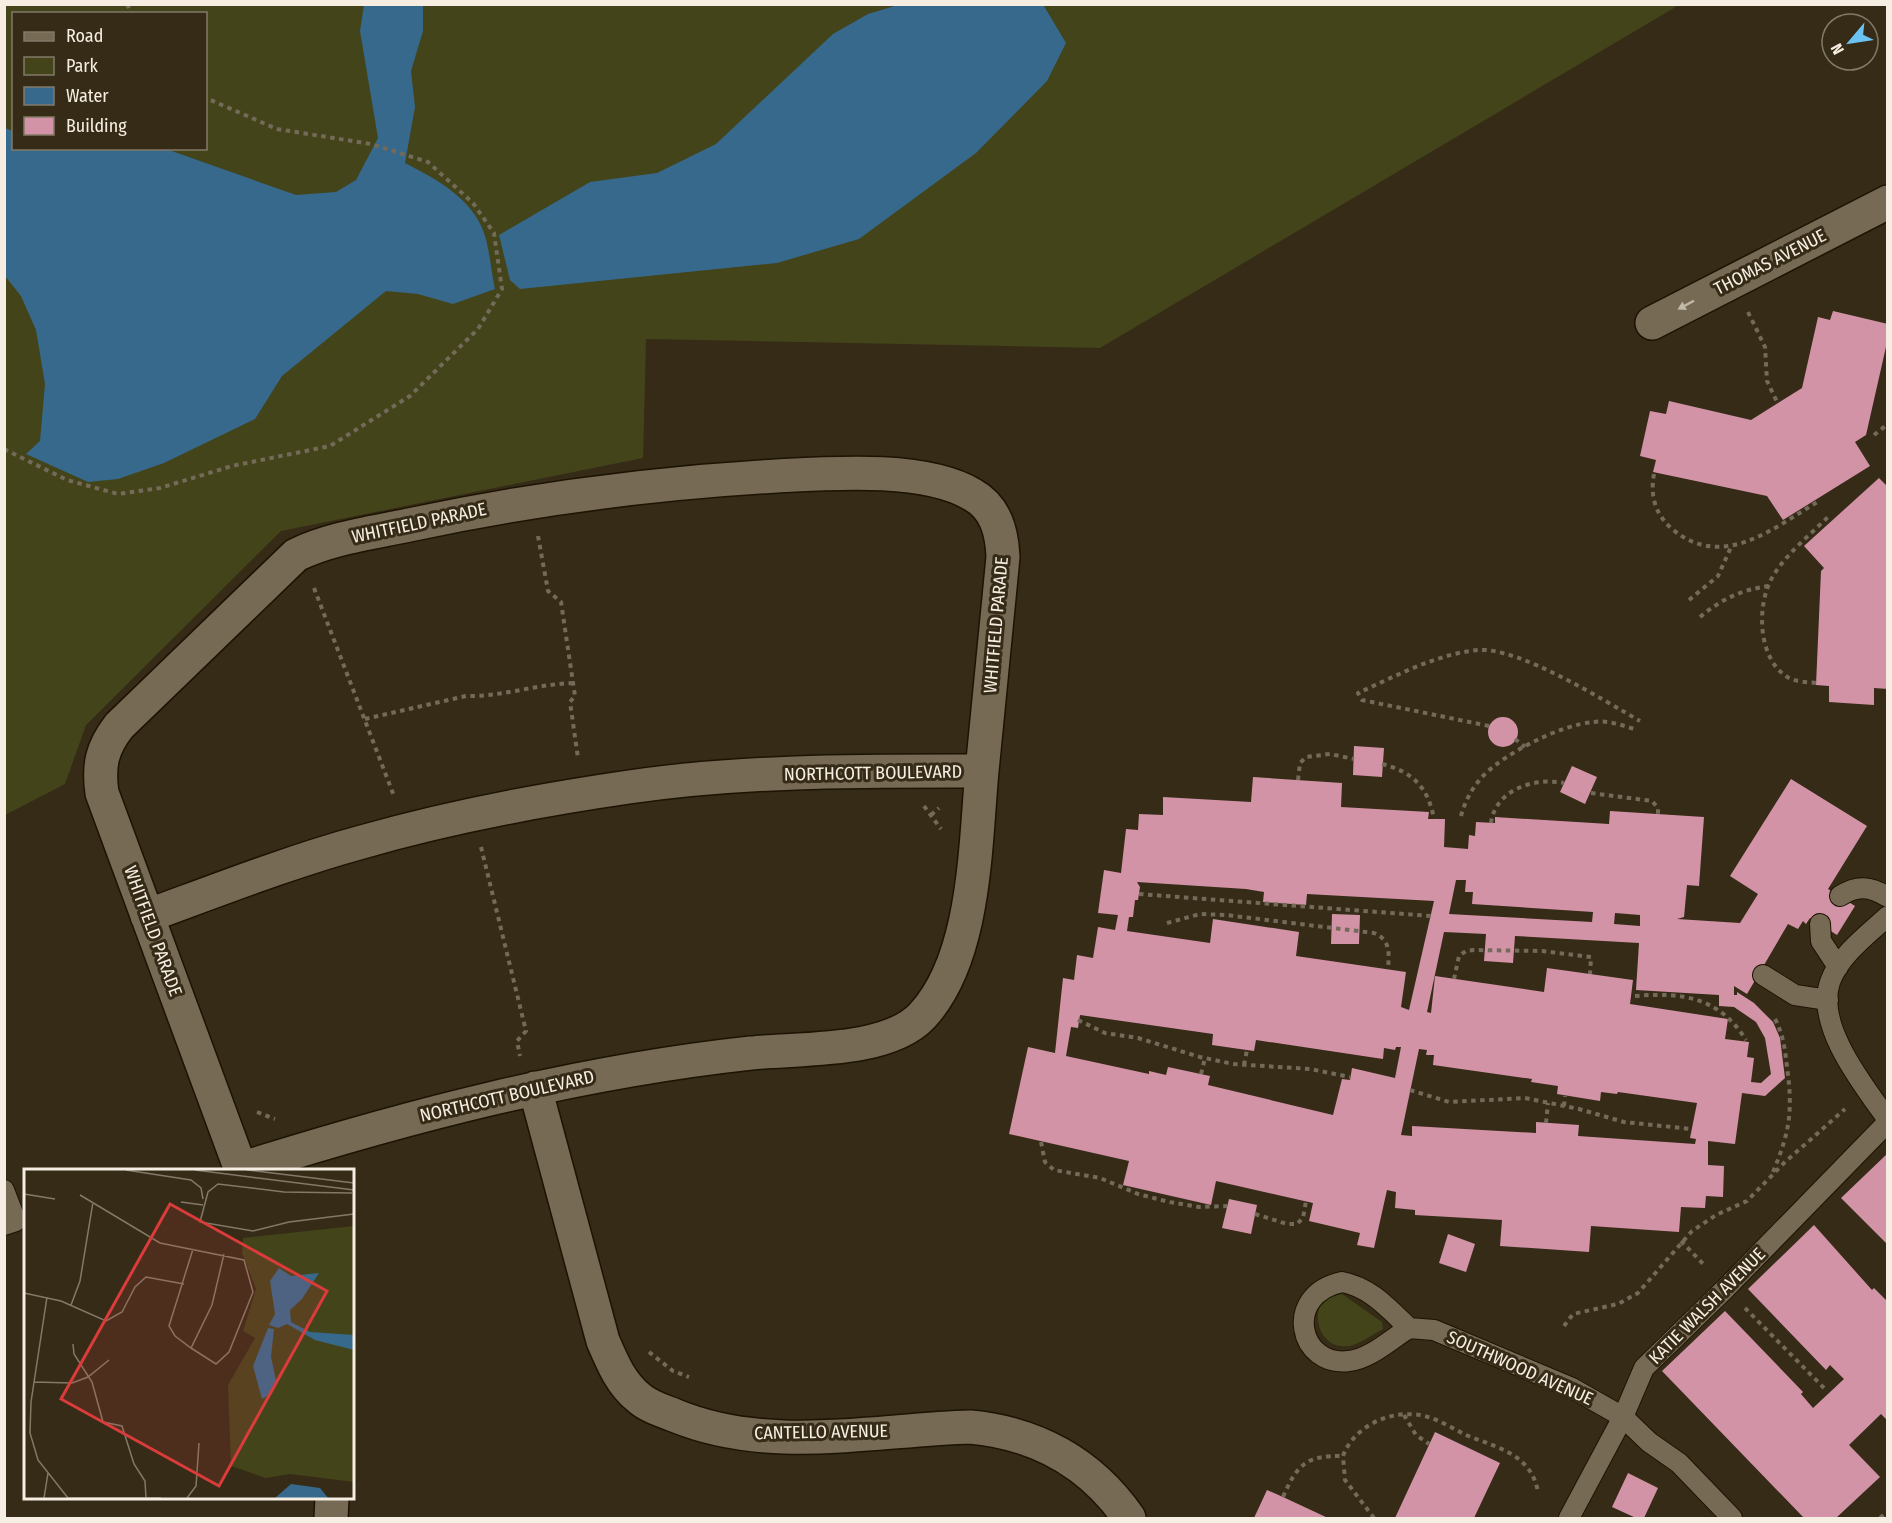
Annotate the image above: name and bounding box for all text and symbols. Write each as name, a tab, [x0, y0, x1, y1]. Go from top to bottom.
legend	[12, 12, 207, 150]
north arrow	[1820, 12, 1880, 72]
text: Road	[66, 25, 103, 47]
text: N	[1827, 40, 1848, 58]
text: Park	[66, 55, 99, 77]
text: Water	[66, 85, 109, 107]
text: Building	[66, 115, 127, 137]
street label: THOMAS AVENUE	[1710, 224, 1830, 300]
one-way arrow	[1677, 300, 1694, 310]
street label: WHITFIELD PARADE	[350, 498, 488, 548]
street label: WHITFIELD PARADE	[979, 556, 1013, 694]
street label: NORTHCOTT BOULEVARD	[784, 760, 962, 786]
street label: WHITFIELD PARADE	[119, 863, 187, 999]
street label: NORTHCOTT BOULEVARD	[418, 1065, 596, 1127]
inset map	[24, 1169, 354, 1499]
street label: KATIE WALSH AVENUE	[1644, 1243, 1770, 1369]
street label: SOUTHWOOD AVENUE	[1444, 1326, 1596, 1410]
street label: CANTELLO AVENUE	[754, 1420, 888, 1444]

